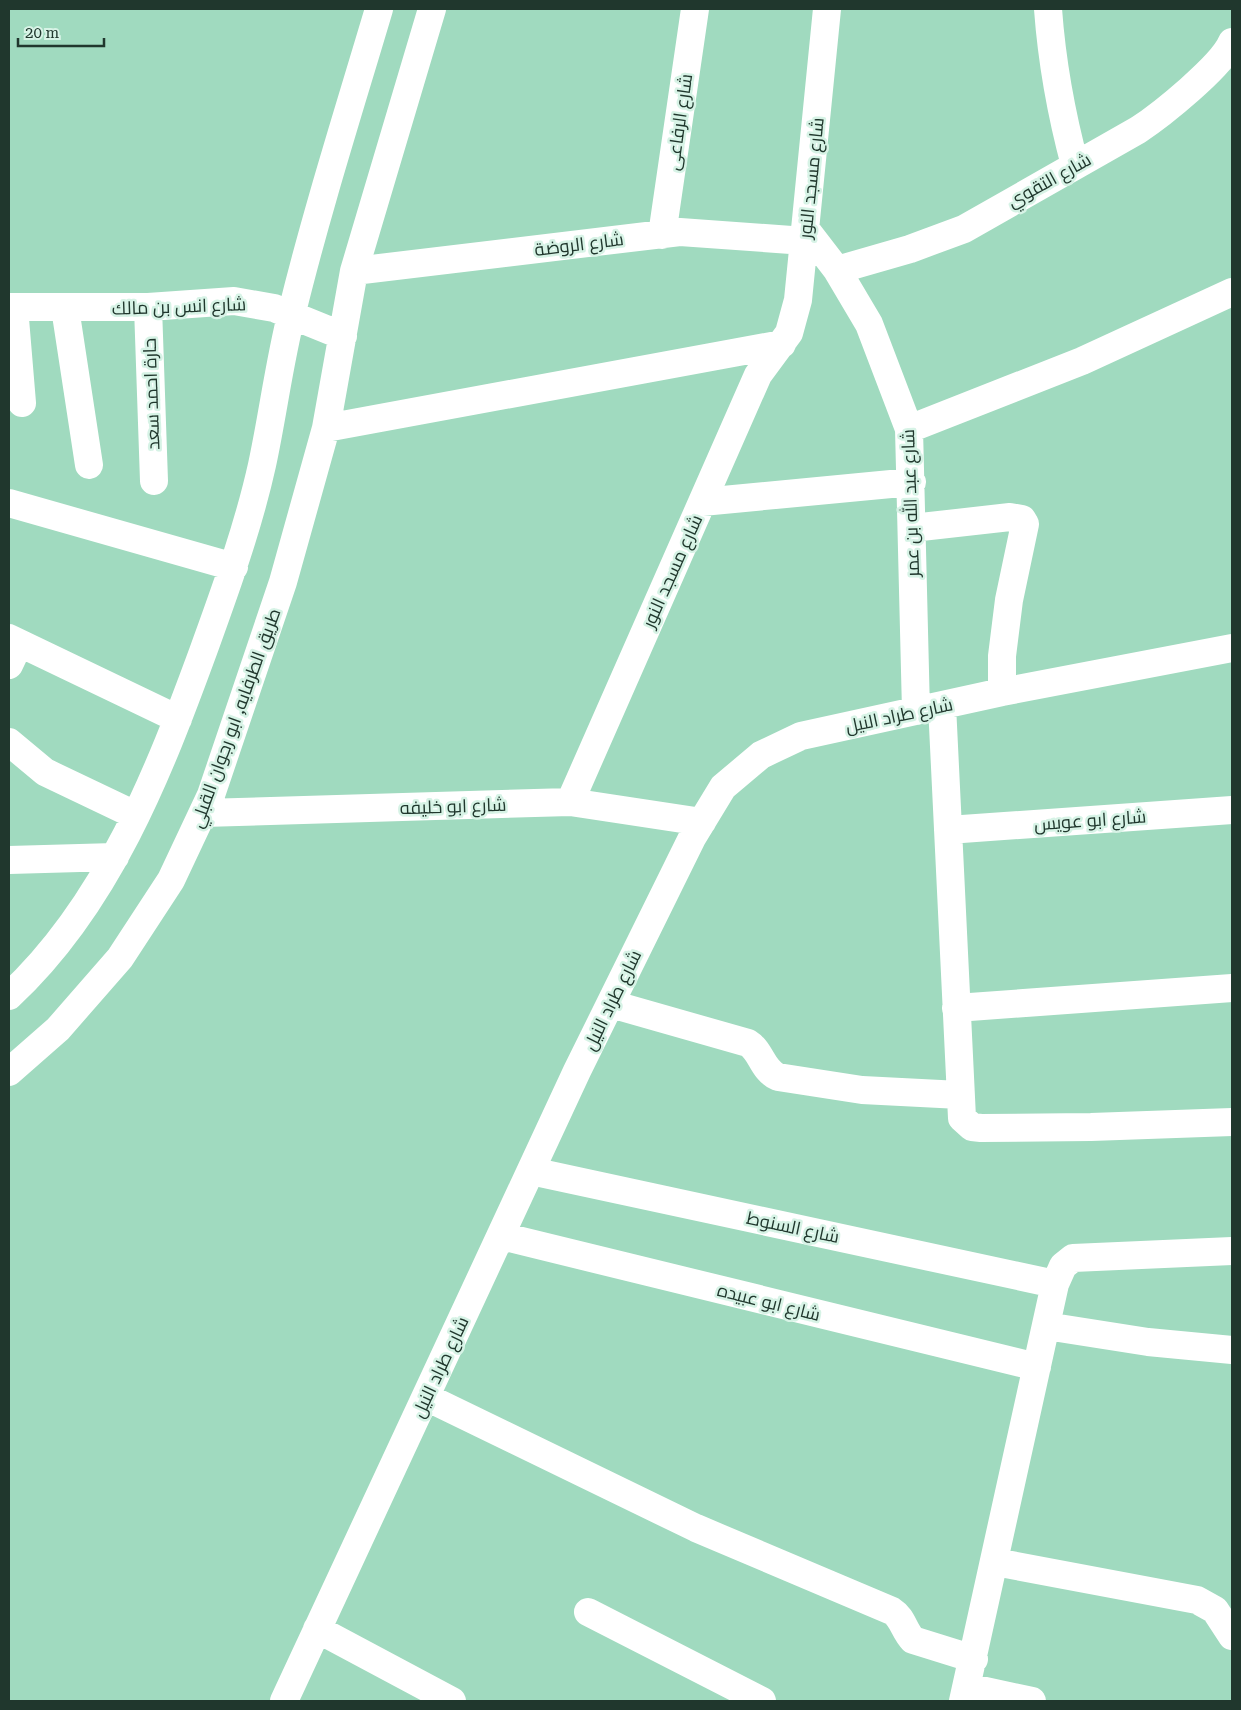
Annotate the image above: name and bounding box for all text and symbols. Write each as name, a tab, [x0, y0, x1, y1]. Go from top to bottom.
scale bar	[18, 15, 104, 47]
text: 20 m	[25, 24, 60, 42]
street label: شارع الرفاعى	[662, 72, 698, 172]
street label: شارع مسجد النور	[794, 116, 830, 241]
street label: شارع التقوي	[1003, 148, 1097, 215]
street label: شارع الروضة	[533, 228, 625, 262]
street label: شارع انس بن مالك	[111, 293, 247, 321]
street label: حارة احمد سعد	[139, 338, 164, 450]
street label: شارع عبد الله بن عمر	[896, 429, 925, 578]
street label: شارع مسجد النور	[637, 511, 708, 633]
street label: طريق الطرفايه, ابو رجوان القبلي	[185, 605, 288, 832]
street label: شارع طراد النيل	[843, 693, 955, 739]
street label: شارع ابو خليفه	[399, 794, 507, 820]
street label: شارع ابو عويس	[1033, 806, 1147, 836]
street label: شارع طراد النيل	[579, 946, 647, 1055]
street label: شارع السنوط	[744, 1207, 841, 1249]
street label: شارع ابو عبيده	[715, 1279, 823, 1327]
street label: شارع طراد النيل	[407, 1313, 474, 1422]

